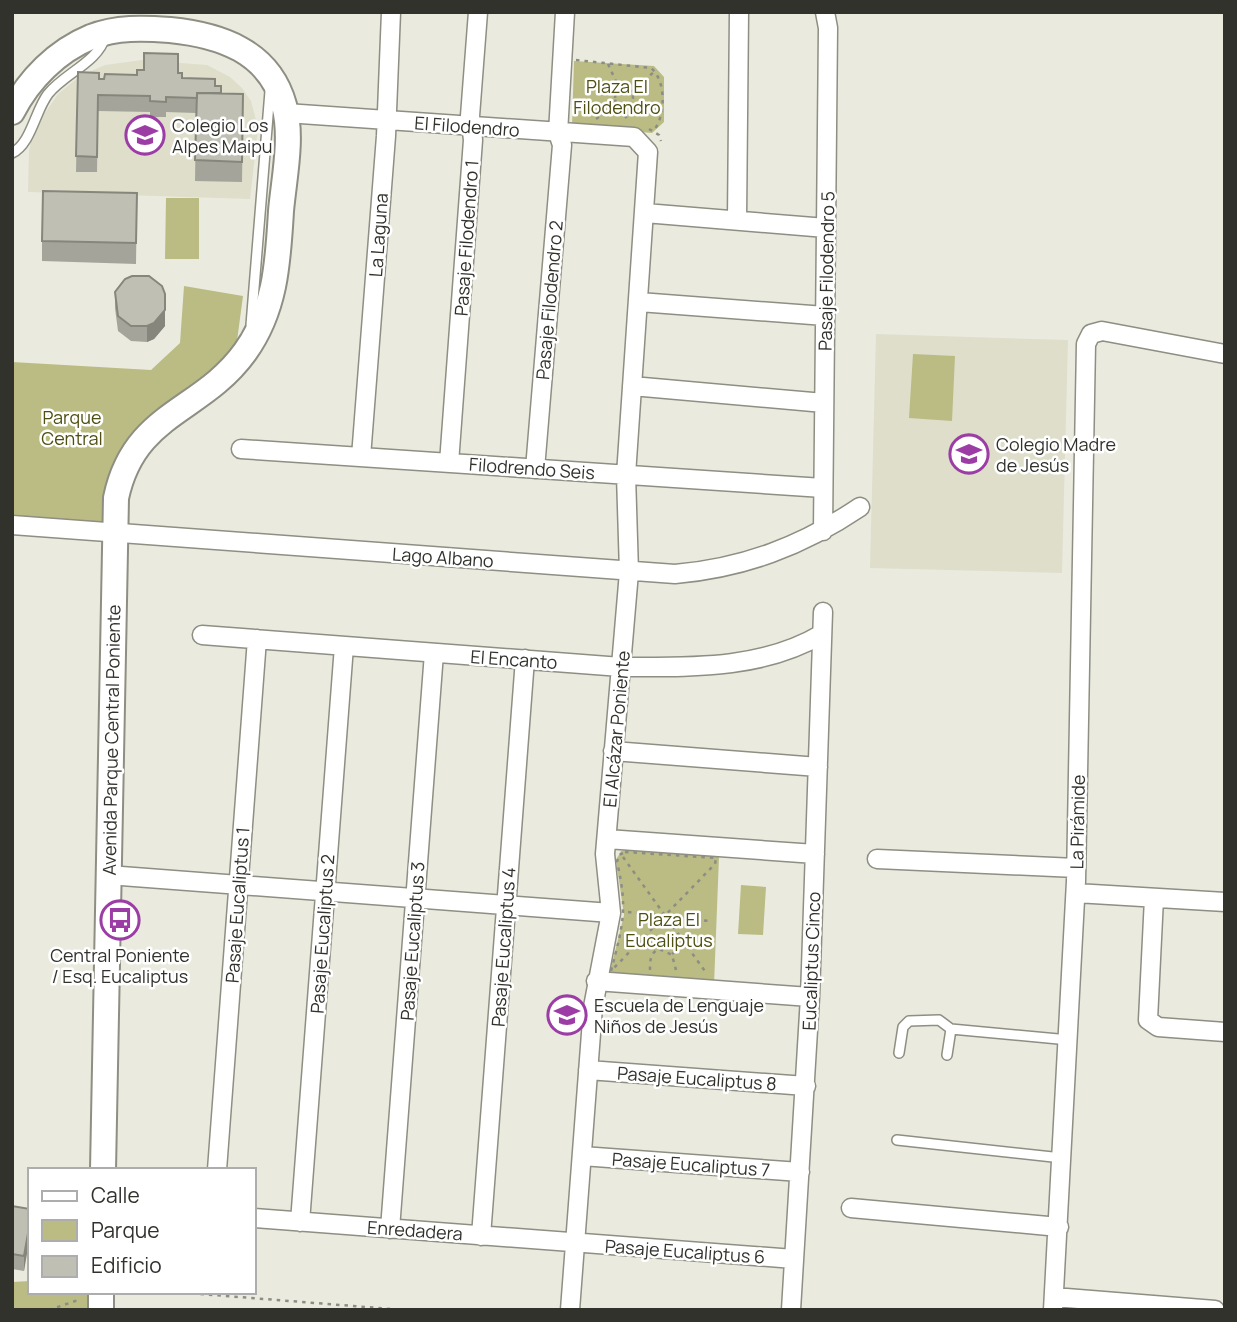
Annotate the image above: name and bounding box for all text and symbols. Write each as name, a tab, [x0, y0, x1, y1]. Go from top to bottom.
park label: Plaza El Filodendro	[573, 74, 661, 119]
street label: El Filodendro	[414, 110, 520, 142]
place label: Colegio Los Alpes Maipu	[172, 113, 273, 158]
school or university icon: Colegio Los Alpes Maipu	[124, 114, 166, 156]
street label: Pasaje Filodendro 1	[449, 159, 483, 317]
street label: Pasaje Filodendro 5	[813, 191, 839, 351]
street label: La Laguna	[363, 192, 393, 278]
street label: Pasaje Filodendro 2	[530, 219, 568, 381]
park label: Parque Central	[41, 405, 103, 450]
place label: Colegio Madre de Jesús	[996, 432, 1116, 477]
school or university icon: Colegio Madre de Jesús	[948, 433, 990, 475]
street label: Filodrendo Seis	[468, 452, 596, 484]
street label: Lago Albano	[391, 541, 495, 573]
street label: Avenida Parque Central Poniente	[97, 604, 125, 876]
street label: El Encanto	[470, 644, 558, 674]
street label: El Alcázar Poniente	[597, 650, 635, 808]
street label: La Pirámide	[1064, 774, 1090, 870]
street label: Pasaje Eucaliptus 1	[220, 826, 254, 984]
street label: Pasaje Eucaliptus 2	[304, 854, 340, 1014]
street label: Pasaje Eucaliptus 3	[394, 861, 430, 1021]
street label: Pasaje Eucaliptus 4	[485, 866, 521, 1028]
street label: Eucaliptus Cinco	[797, 891, 825, 1031]
bus stop icon: Central Poniente / Esq. Eucaliptus	[99, 899, 141, 941]
park label: Plaza El Eucaliptus	[625, 907, 713, 952]
place label: Central Poniente / Esq. Eucaliptus	[50, 943, 190, 988]
place label: Escuela de Lenguaje Niños de Jesús	[594, 993, 764, 1038]
school or university icon: Escuela de Lenguaje Niños de Jesús	[546, 994, 588, 1036]
street label: Pasaje Eucaliptus 8	[616, 1060, 778, 1096]
street label: Pasaje Eucaliptus 7	[611, 1147, 771, 1181]
legend	[28, 1168, 256, 1294]
text: Calle	[91, 1181, 140, 1209]
street label: Enredadera	[366, 1215, 464, 1245]
text: Parque	[91, 1216, 160, 1244]
street label: Pasaje Eucaliptus 6	[604, 1233, 766, 1269]
text: Edificio	[91, 1251, 162, 1279]

